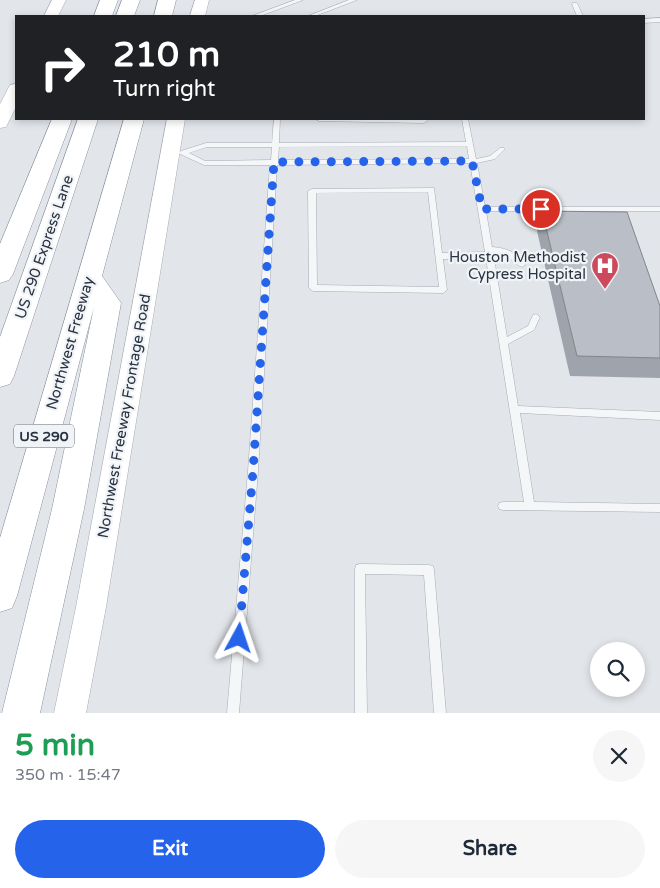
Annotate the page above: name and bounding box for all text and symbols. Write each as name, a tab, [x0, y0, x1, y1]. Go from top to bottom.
text: 210 m	[113, 34, 220, 76]
icon: right	[30, 35, 95, 100]
text: Turn right	[113, 76, 215, 102]
street label: US 290 Express Lane	[11, 173, 77, 321]
pin	[520, 188, 562, 230]
icon: arrive	[527, 195, 555, 223]
place label: Houston Methodist Cypress Hospital	[449, 248, 586, 283]
hospital icon: Houston Methodist Cypress Hospital	[590, 251, 620, 290]
street label: Northwest Freeway	[42, 274, 98, 412]
street label: Northwest Freeway Frontage Road	[94, 292, 154, 540]
road number: US 290	[14, 424, 74, 448]
position arrow	[212, 611, 264, 663]
map controls	[590, 642, 645, 697]
button: search	[590, 642, 645, 697]
text: 5 min	[15, 727, 95, 764]
button: close	[593, 730, 645, 782]
text: 350 m · 15:47	[15, 765, 121, 785]
button: Exit	[15, 820, 325, 878]
button: Share	[335, 820, 645, 878]

